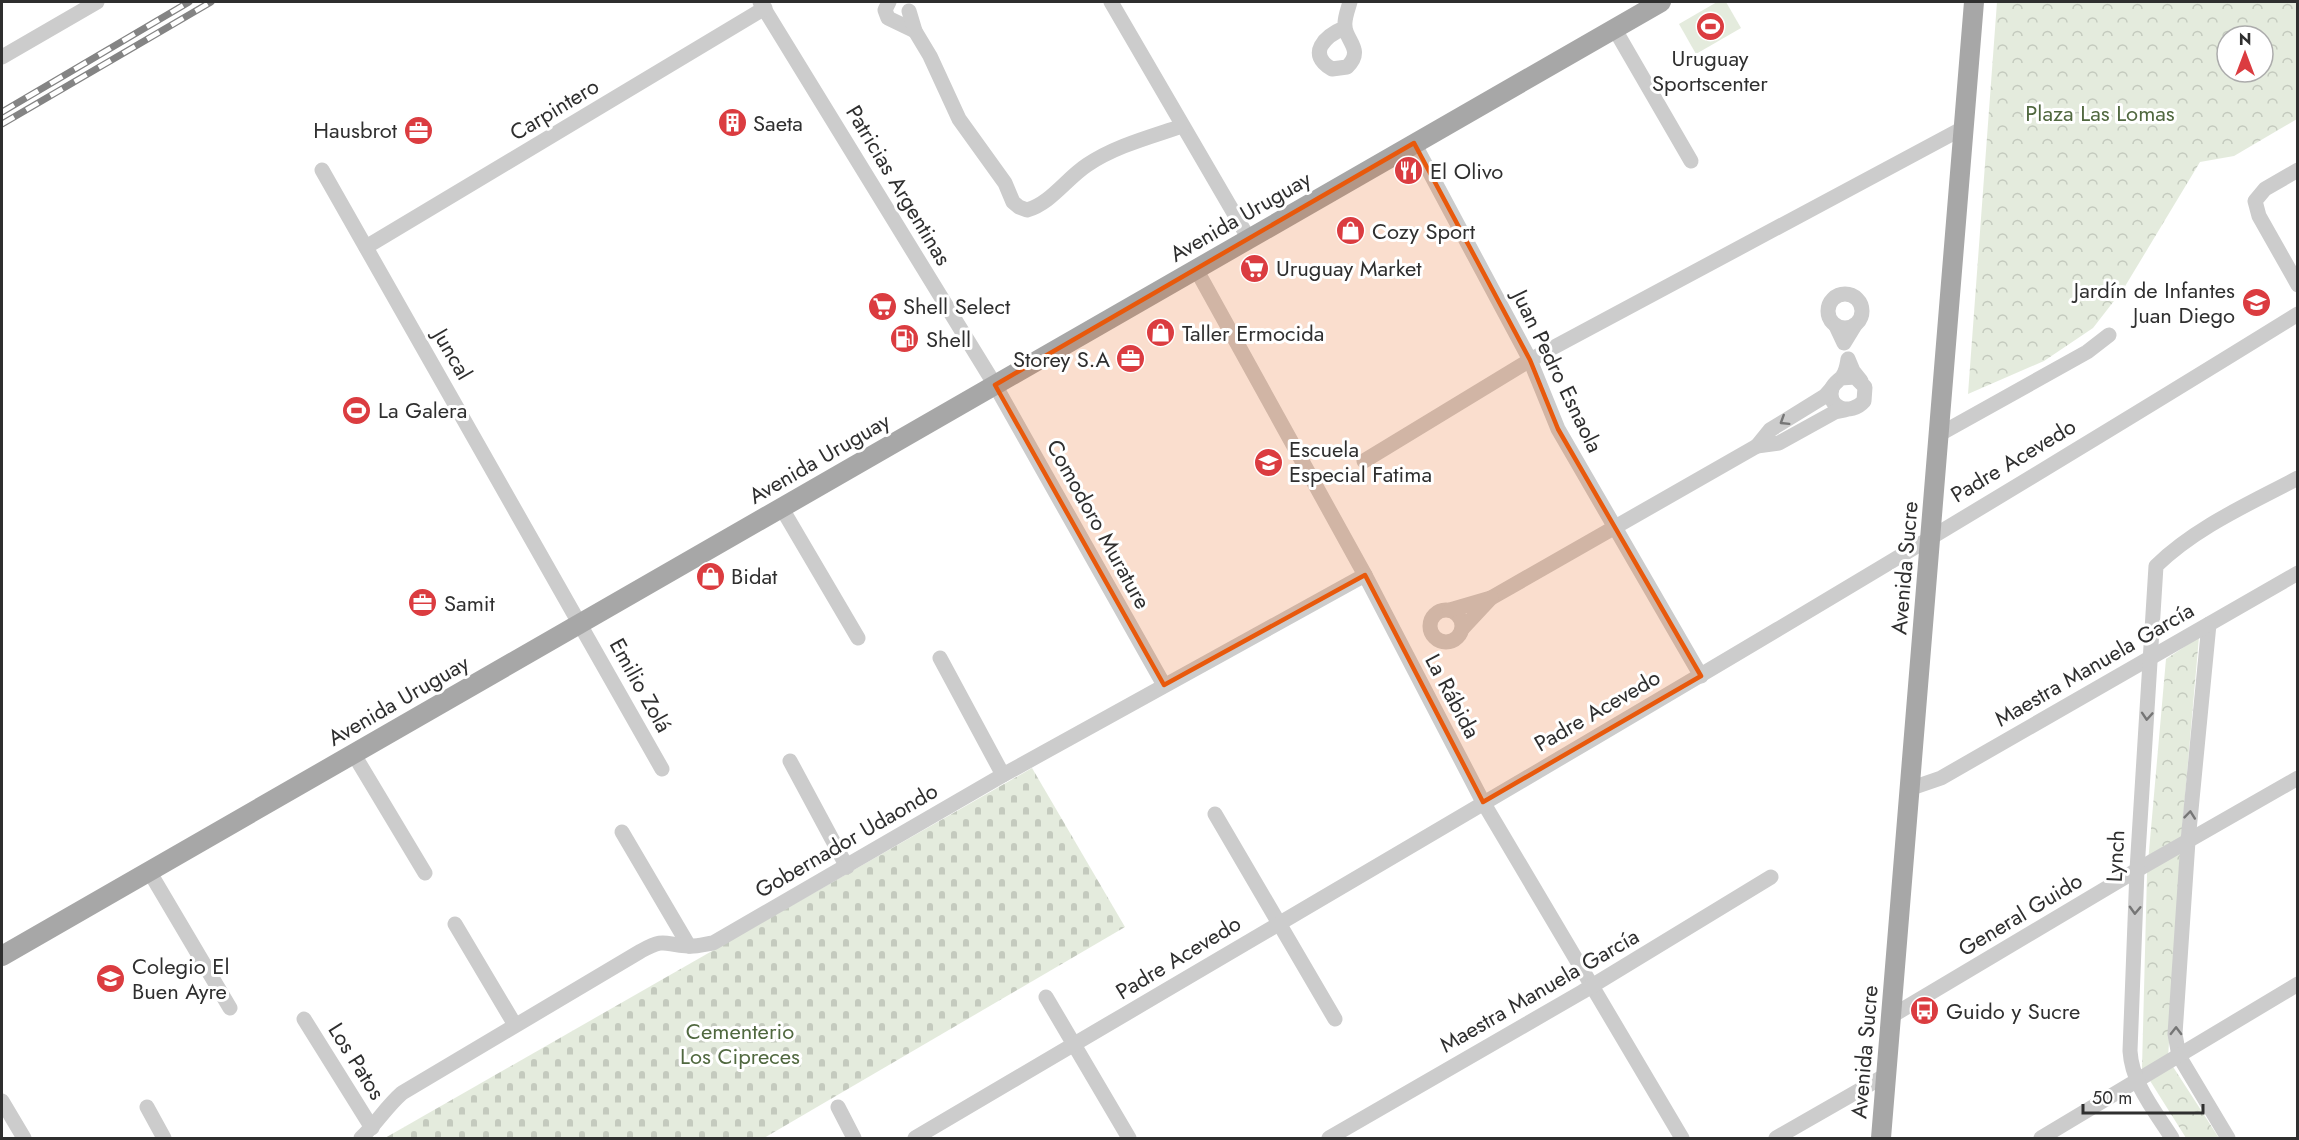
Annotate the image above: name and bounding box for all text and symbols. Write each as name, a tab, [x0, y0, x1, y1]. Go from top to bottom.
sports icon: Uruguay Sportscenter	[1694, 10, 1726, 42]
north arrow	[2215, 24, 2275, 84]
text: N	[2239, 28, 2251, 51]
place label: Uruguay Sportscenter	[1652, 42, 1768, 99]
street label: Carpintero	[503, 70, 605, 148]
park label: Plaza Las Lomas	[2025, 97, 2175, 129]
street label: Patricias Argentinas	[838, 99, 960, 271]
building icon: Saeta	[716, 107, 748, 139]
place label: Saeta	[753, 107, 803, 139]
place label: Hausbrot	[313, 114, 398, 146]
office icon: Hausbrot	[402, 114, 434, 146]
restaurant icon: El Olivo	[1393, 155, 1425, 187]
place label: El Olivo	[1430, 155, 1503, 187]
street label: Avenida Uruguay	[1163, 162, 1317, 269]
shop icon: Cozy Sport	[1335, 215, 1367, 247]
place label: Cozy Sport	[1372, 215, 1476, 247]
supermarket icon: Uruguay Market	[1239, 252, 1271, 284]
place label: Uruguay Market	[1276, 252, 1422, 284]
place label: Jardín de Infantes Juan Diego	[2071, 274, 2235, 331]
street label: Juan Pedro Esnaola	[1503, 282, 1611, 458]
school or university icon: Jardín de Infantes Juan Diego	[2240, 287, 2272, 319]
supermarket icon: Shell Select	[866, 290, 898, 322]
place label: Shell Select	[903, 290, 1011, 322]
shop icon: Taller Ermocida	[1145, 317, 1177, 349]
place label: Taller Ermocida	[1182, 317, 1324, 349]
street label: Juncal	[424, 320, 480, 386]
fuel station icon: Shell	[889, 323, 921, 355]
place label: Shell	[926, 323, 971, 355]
place label: Storey S.A	[1013, 343, 1110, 375]
office icon: Storey S.A	[1115, 343, 1147, 375]
sports icon: La Galera	[341, 394, 373, 426]
place label: La Galera	[378, 394, 467, 426]
street label: Avenida Uruguay	[742, 404, 896, 511]
street label: Padre Acevedo	[1944, 410, 2082, 510]
one-way arrow	[1780, 414, 1790, 426]
street label: Comodoro Murature	[1039, 433, 1159, 615]
place label: Escuela Especial Fatima	[1289, 433, 1432, 490]
school or university icon: Escuela Especial Fatima	[1252, 446, 1284, 478]
street label: Avenida Sucre	[1882, 500, 1926, 636]
shop icon: Bidat	[694, 560, 726, 592]
place label: Bidat	[731, 560, 778, 592]
office icon: Samit	[407, 587, 439, 619]
place label: Samit	[444, 587, 496, 619]
street label: Maestra Manuela García	[1988, 594, 2200, 734]
street label: Emilio Zolá	[602, 632, 680, 738]
street label: Avenida Uruguay	[321, 646, 475, 753]
street label: La Rábida	[1417, 648, 1489, 744]
street label: Padre Acevedo	[1528, 661, 1666, 759]
one-way arrow	[2141, 711, 2154, 720]
street label: Gobernador Udaondo	[749, 775, 943, 905]
one-way arrow	[2183, 811, 2196, 820]
street label: Lynch	[2098, 829, 2132, 883]
street label: General Guido	[1952, 864, 2088, 964]
one-way arrow	[2129, 906, 2141, 915]
street label: Padre Acevedo	[1109, 907, 1247, 1007]
street label: Maestra Manuela García	[1433, 920, 1645, 1060]
place label: Colegio El Buen Ayre	[132, 950, 230, 1007]
school or university icon: Colegio El Buen Ayre	[95, 963, 127, 995]
street label: Avenida Sucre	[1842, 984, 1886, 1120]
bus stop icon: Guido y Sucre	[1909, 995, 1941, 1027]
place label: Guido y Sucre	[1946, 995, 2080, 1027]
park label: Cementerio Los Cipreces	[680, 1015, 800, 1072]
street label: Los Patos	[321, 1016, 393, 1106]
one-way arrow	[2169, 1026, 2182, 1035]
scale bar	[2083, 1077, 2203, 1115]
text: 50 m	[2092, 1085, 2132, 1111]

